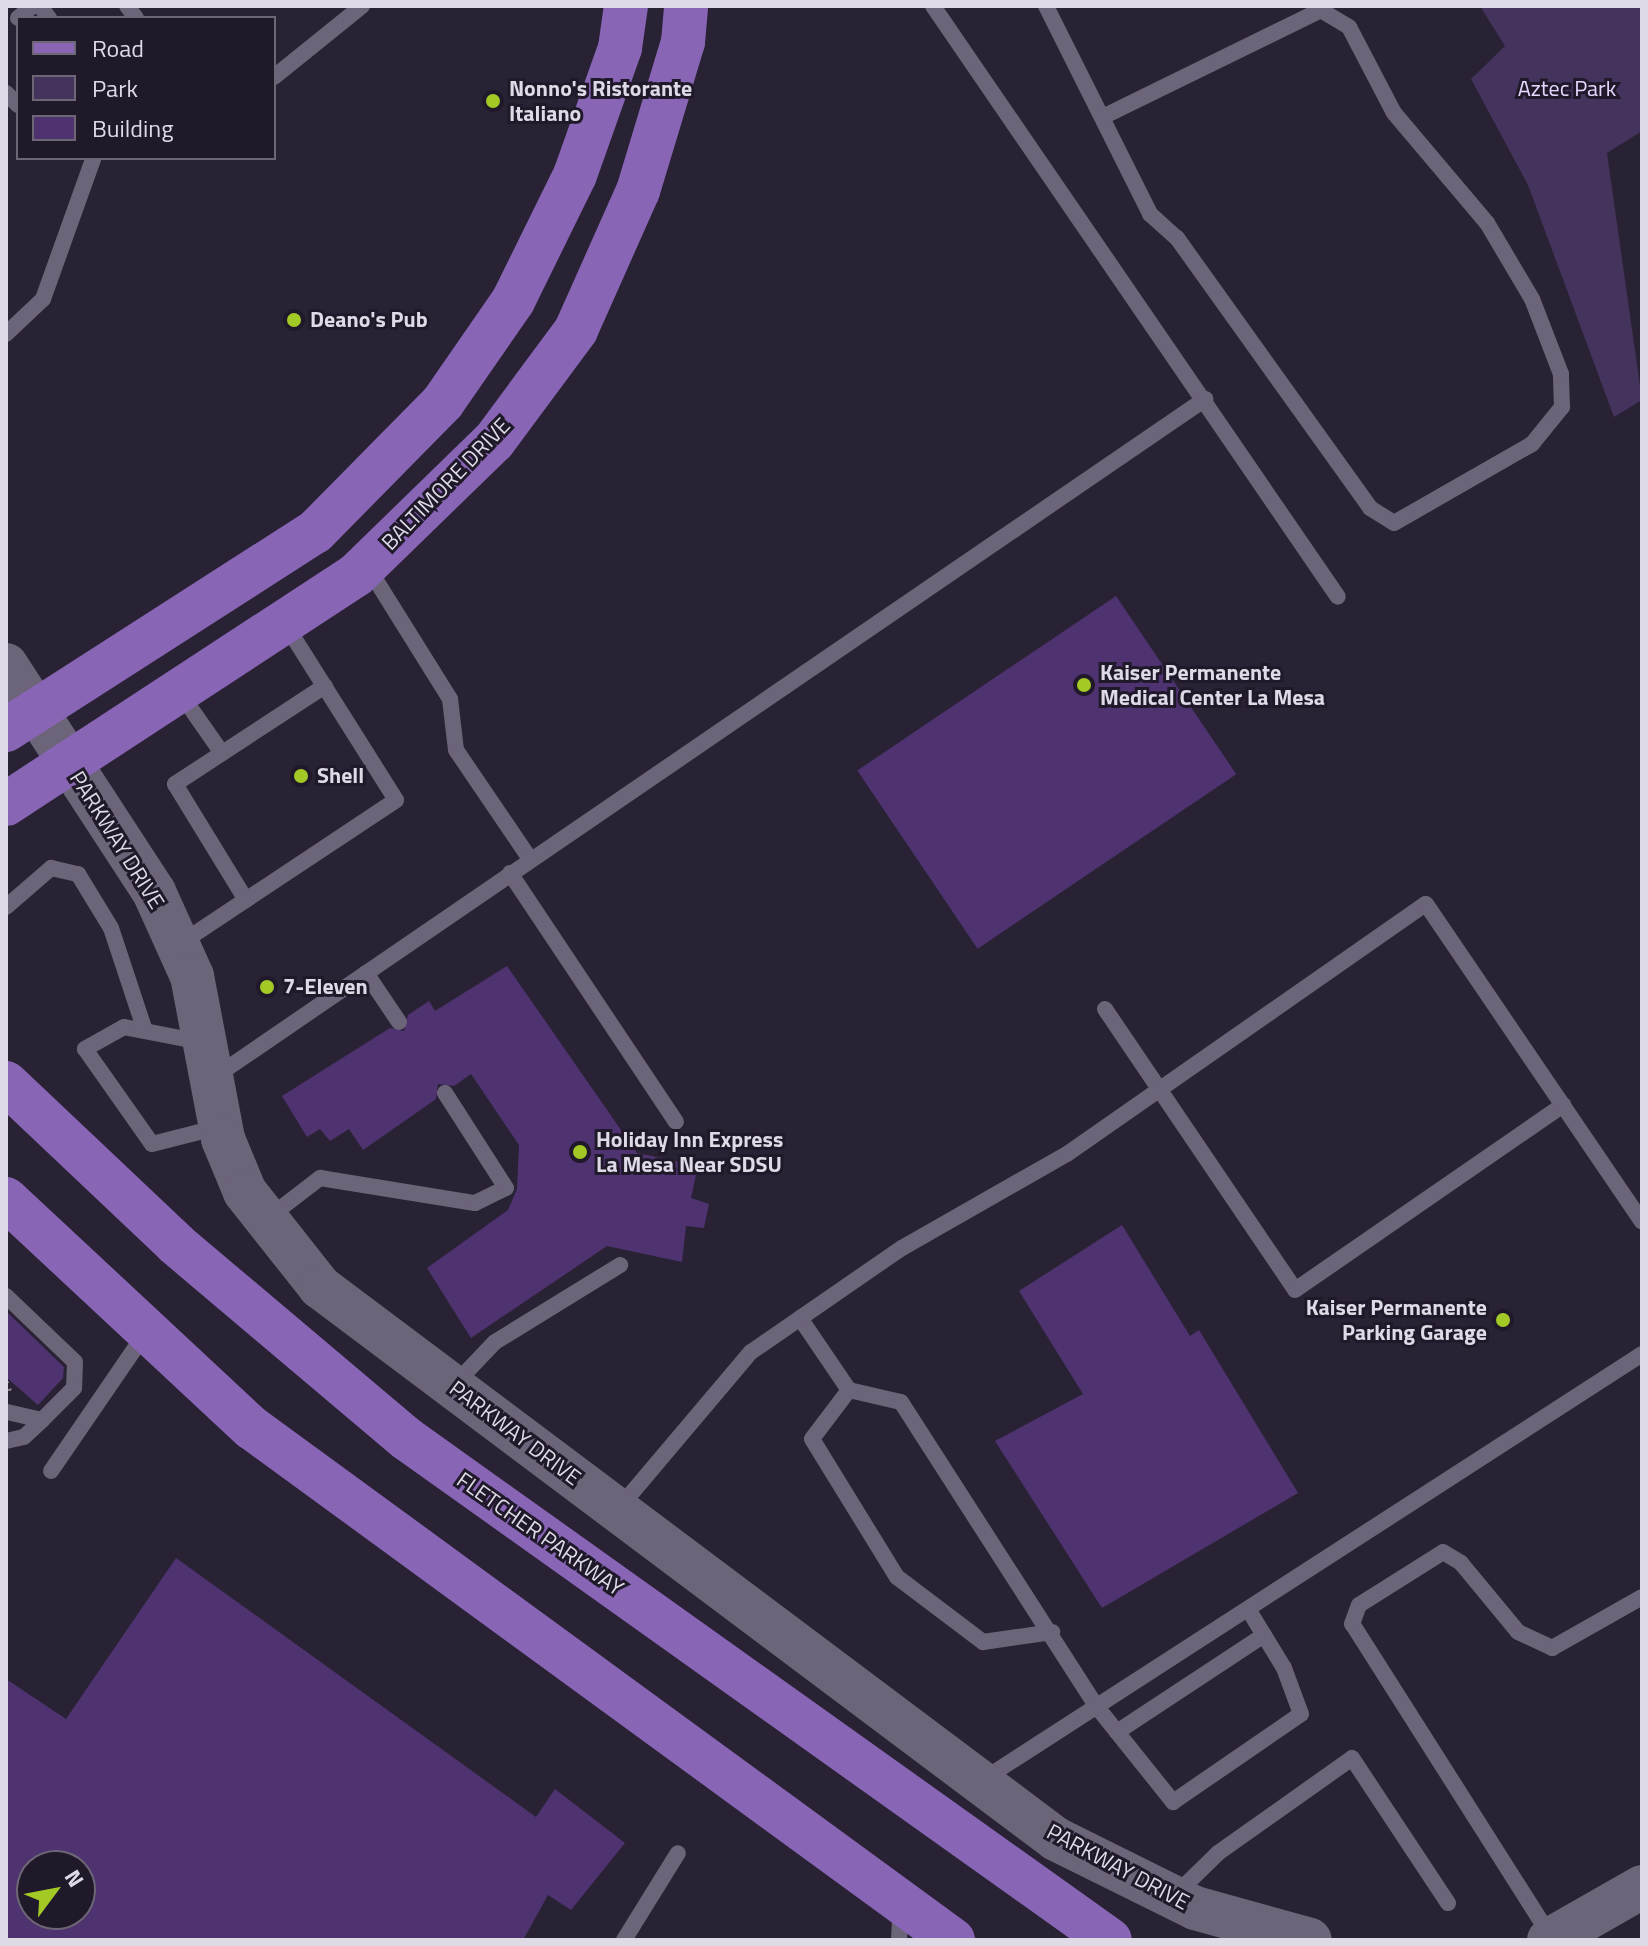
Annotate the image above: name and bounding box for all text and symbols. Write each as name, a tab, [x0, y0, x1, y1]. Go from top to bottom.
legend	[16, 16, 276, 160]
text: Road	[92, 30, 144, 66]
text: Park	[92, 70, 138, 106]
place label: Nonno's Ristorante Italiano	[509, 75, 692, 126]
park label: Aztec Park	[1518, 76, 1616, 102]
marker: Nonno's Ristorante Italiano	[484, 92, 502, 110]
text: Building	[92, 110, 174, 146]
place label: Deano's Pub	[310, 307, 428, 333]
marker: Deano's Pub	[285, 311, 303, 329]
street label: BALTIMORE DRIVE	[376, 412, 516, 556]
place label: Kaiser Permanente Medical Center La Mesa	[1100, 659, 1325, 710]
marker: Kaiser Permanente Medical Center La Mesa	[1075, 676, 1093, 694]
place label: Shell	[317, 763, 364, 789]
street label: PARKWAY DRIVE	[64, 766, 170, 914]
marker: Shell	[292, 767, 310, 785]
place label: 7-Eleven	[283, 974, 368, 1000]
marker: 7-Eleven	[258, 978, 276, 996]
place label: Holiday Inn Express La Mesa Near SDSU	[596, 1126, 783, 1178]
marker: Holiday Inn Express La Mesa Near SDSU	[571, 1143, 589, 1161]
place label: Kaiser Permanente Parking Garage	[1306, 1294, 1487, 1346]
marker: Kaiser Permanente Parking Garage	[1494, 1311, 1512, 1329]
street label: PARKWAY DRIVE	[444, 1375, 586, 1491]
street label: FLETCHER PARKWAY	[452, 1467, 628, 1601]
street label: PARKWAY DRIVE	[1042, 1818, 1194, 1916]
north arrow	[16, 1850, 96, 1930]
text: N	[56, 1863, 93, 1894]

